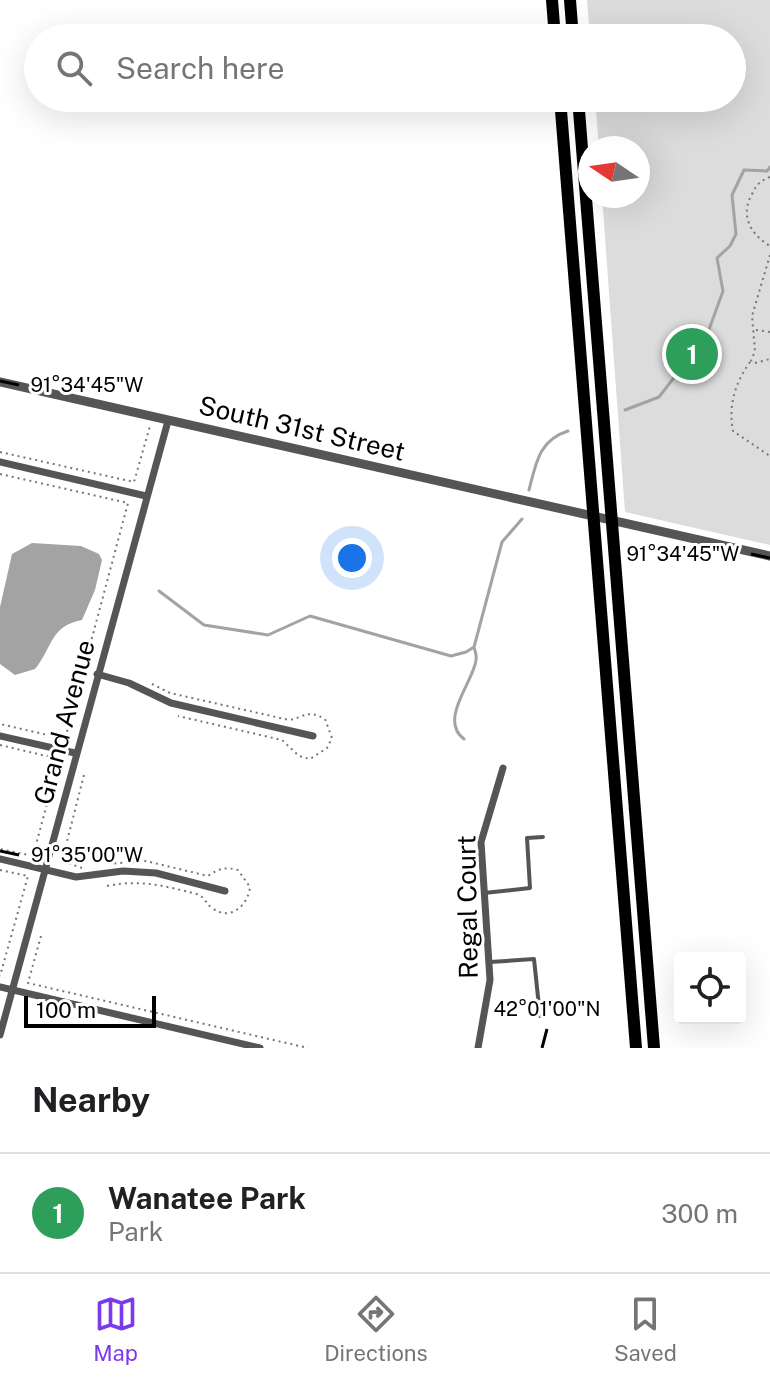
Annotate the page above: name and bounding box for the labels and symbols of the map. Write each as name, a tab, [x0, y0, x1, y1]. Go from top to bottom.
north arrow	[578, 136, 650, 208]
pin: 1	[666, 324, 718, 384]
text: 91°34'45"W	[31, 373, 143, 397]
street label: South 31st Street	[196, 389, 408, 467]
your location	[332, 538, 372, 578]
text: 91°34'45"W	[627, 542, 739, 566]
street label: Grand Avenue	[27, 636, 101, 808]
street label: Regal Court	[450, 835, 484, 979]
text: 91°35'00"W	[31, 843, 143, 867]
scale bar	[24, 992, 156, 1028]
text: 42°01'00"N	[493, 997, 601, 1021]

